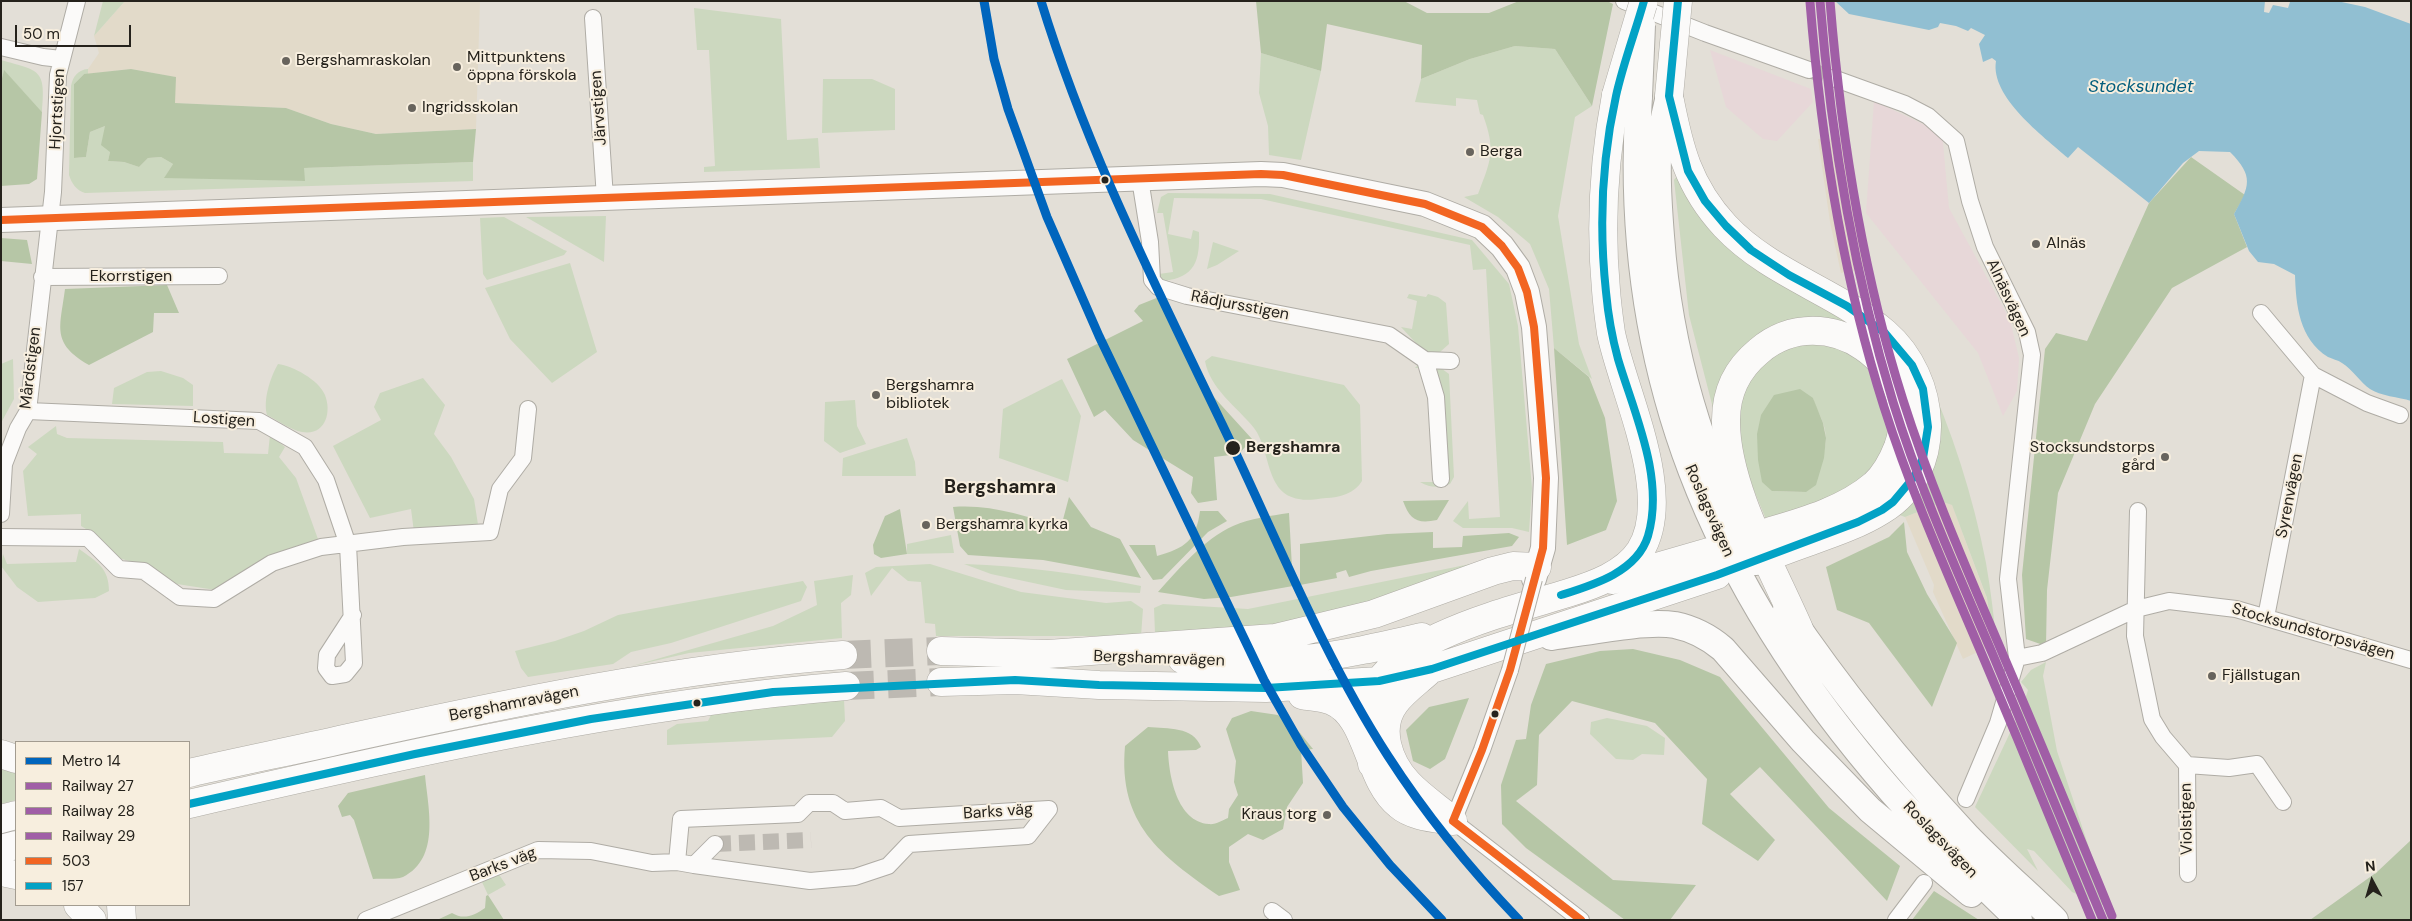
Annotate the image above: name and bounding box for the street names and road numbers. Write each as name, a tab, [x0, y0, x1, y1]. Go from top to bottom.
street label: Hjortstigen	[46, 68, 70, 150]
street label: Järvstigen	[587, 70, 611, 146]
street label: Alnäsvägen	[1982, 256, 2034, 340]
street label: Ekorrstigen	[90, 267, 172, 287]
street label: Rådjursstigen	[1189, 287, 1291, 325]
street label: Mårdstigen	[16, 326, 46, 410]
street label: Lostigen	[192, 408, 256, 432]
street label: Syrenvägen	[2272, 452, 2308, 540]
street label: Roslagsvägen	[1680, 462, 1738, 560]
street label: Stocksundstorpsvägen	[2229, 600, 2397, 664]
street label: Bergshamravägen	[1093, 647, 1225, 671]
street label: Bergshamravägen	[448, 682, 580, 726]
street label: Violstigen	[2177, 783, 2197, 855]
street label: Roslagsvägen	[1899, 798, 1981, 882]
street label: Barks väg	[963, 800, 1033, 824]
street label: Barks väg	[467, 844, 539, 886]

